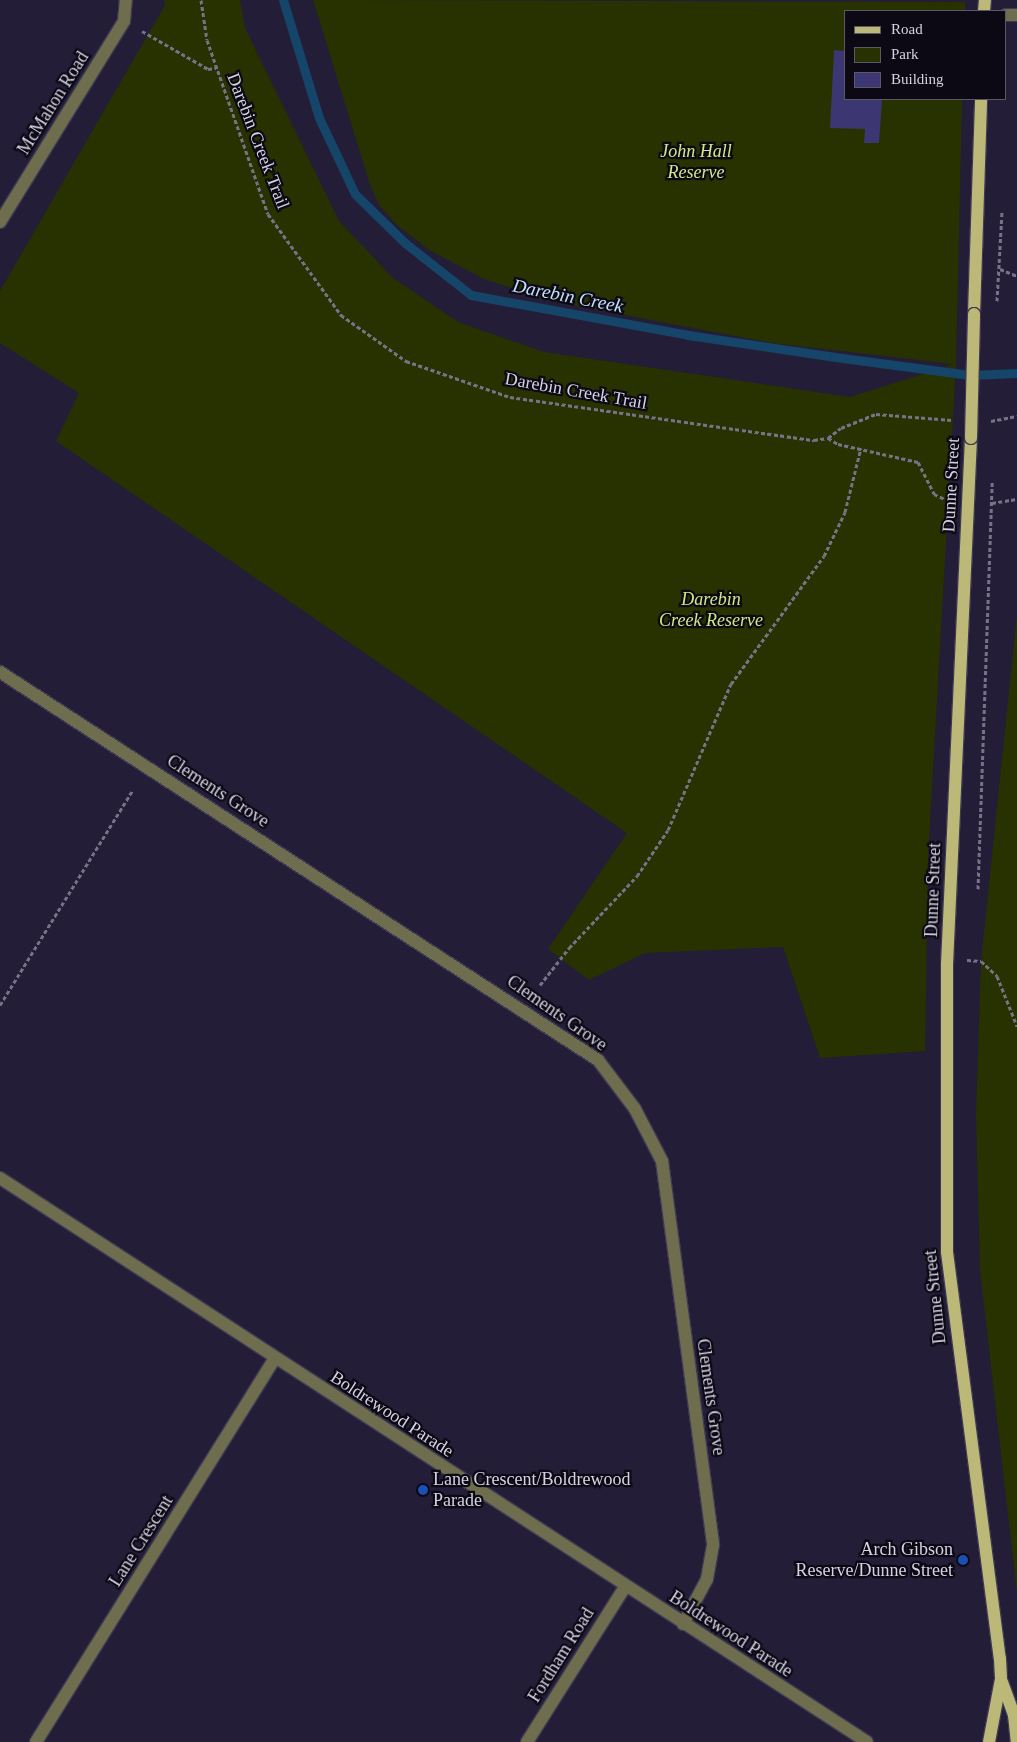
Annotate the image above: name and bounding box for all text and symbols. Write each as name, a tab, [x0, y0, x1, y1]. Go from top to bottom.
legend	[844, 10, 1007, 100]
text: Road	[891, 21, 923, 37]
text: Park	[891, 46, 919, 62]
street label: McMahon Road	[13, 47, 93, 159]
street label: Darebin Creek Trail	[222, 70, 294, 212]
text: Building	[891, 71, 944, 87]
park label: John Hall Reserve	[660, 141, 732, 183]
water label: Darebin Creek	[511, 274, 625, 318]
street label: Darebin Creek Trail	[503, 368, 649, 414]
street label: Dunne Street	[938, 437, 964, 533]
park label: Darebin Creek Reserve	[659, 589, 763, 632]
street label: Clements Grove	[163, 750, 273, 832]
street label: Dunne Street	[921, 842, 945, 938]
street label: Clements Grove	[503, 970, 611, 1056]
street label: Dunne Street	[919, 1249, 951, 1345]
street label: Clements Grove	[692, 1337, 730, 1457]
street label: Boldrewood Parade	[326, 1366, 458, 1462]
place label: Lane Crescent/Boldrewood Parade	[433, 1469, 630, 1512]
marker: Lane Crescent/Boldrewood Parade	[417, 1484, 429, 1496]
street label: Lane Crescent	[104, 1491, 178, 1591]
place label: Arch Gibson Reserve/Dunne Street	[796, 1539, 953, 1582]
marker: Arch Gibson Reserve/Dunne Street	[957, 1554, 969, 1566]
street label: Boldrewood Parade	[665, 1586, 797, 1682]
street label: Fordham Road	[523, 1604, 599, 1706]

